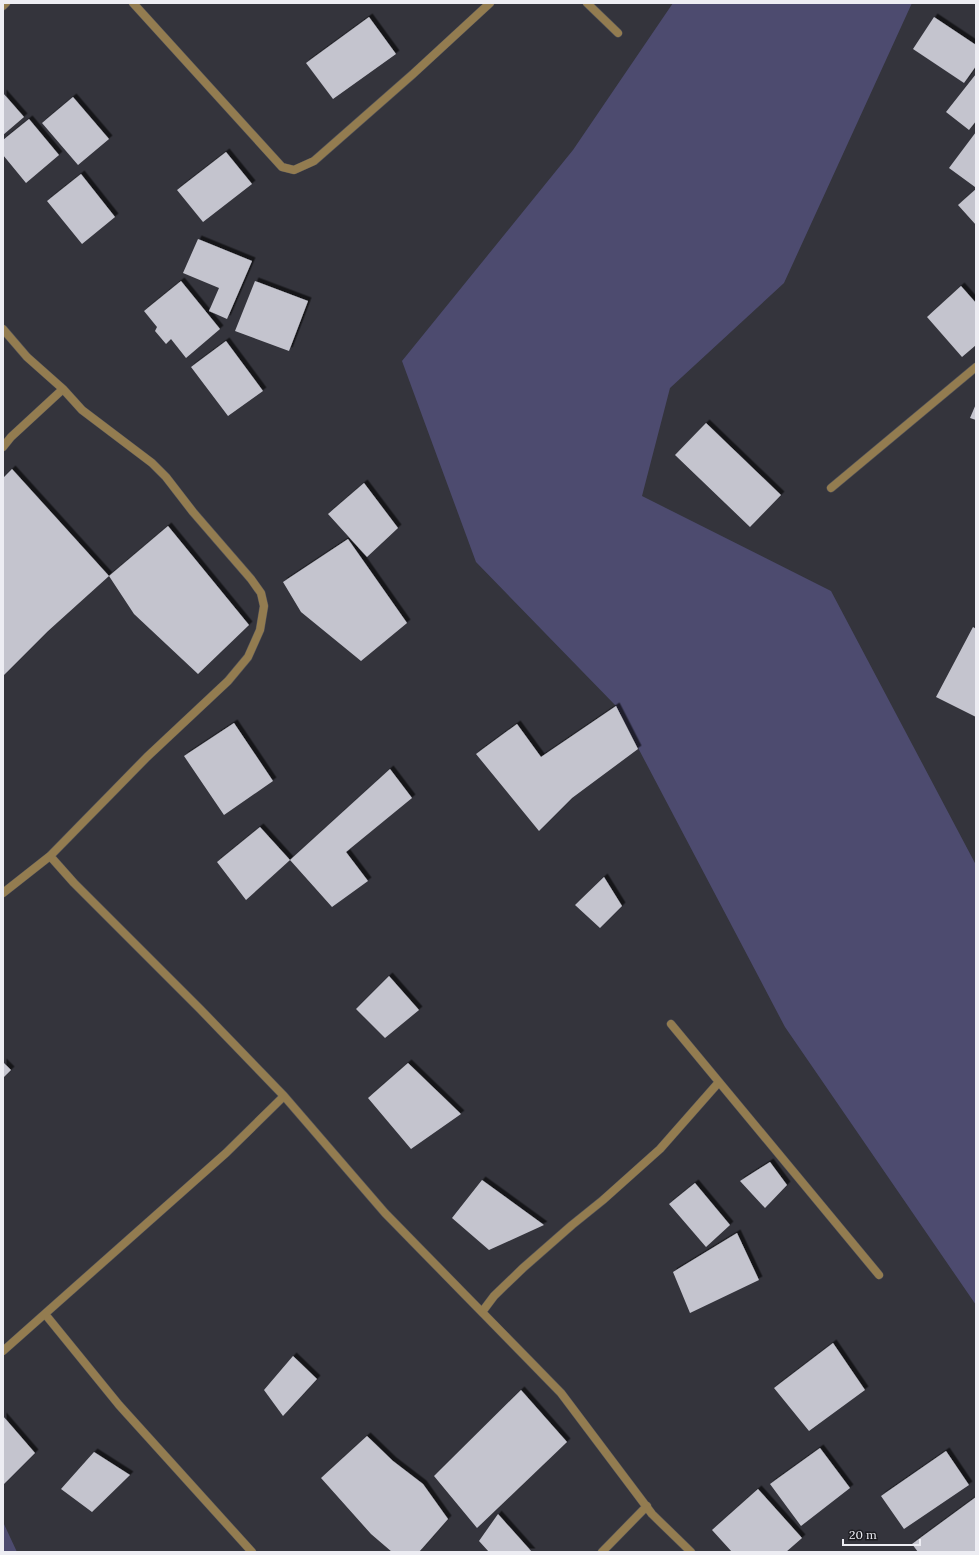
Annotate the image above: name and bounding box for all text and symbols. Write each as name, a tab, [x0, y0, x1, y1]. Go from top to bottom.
scale bar	[843, 1521, 920, 1547]
text: 20 m	[849, 1527, 877, 1542]

